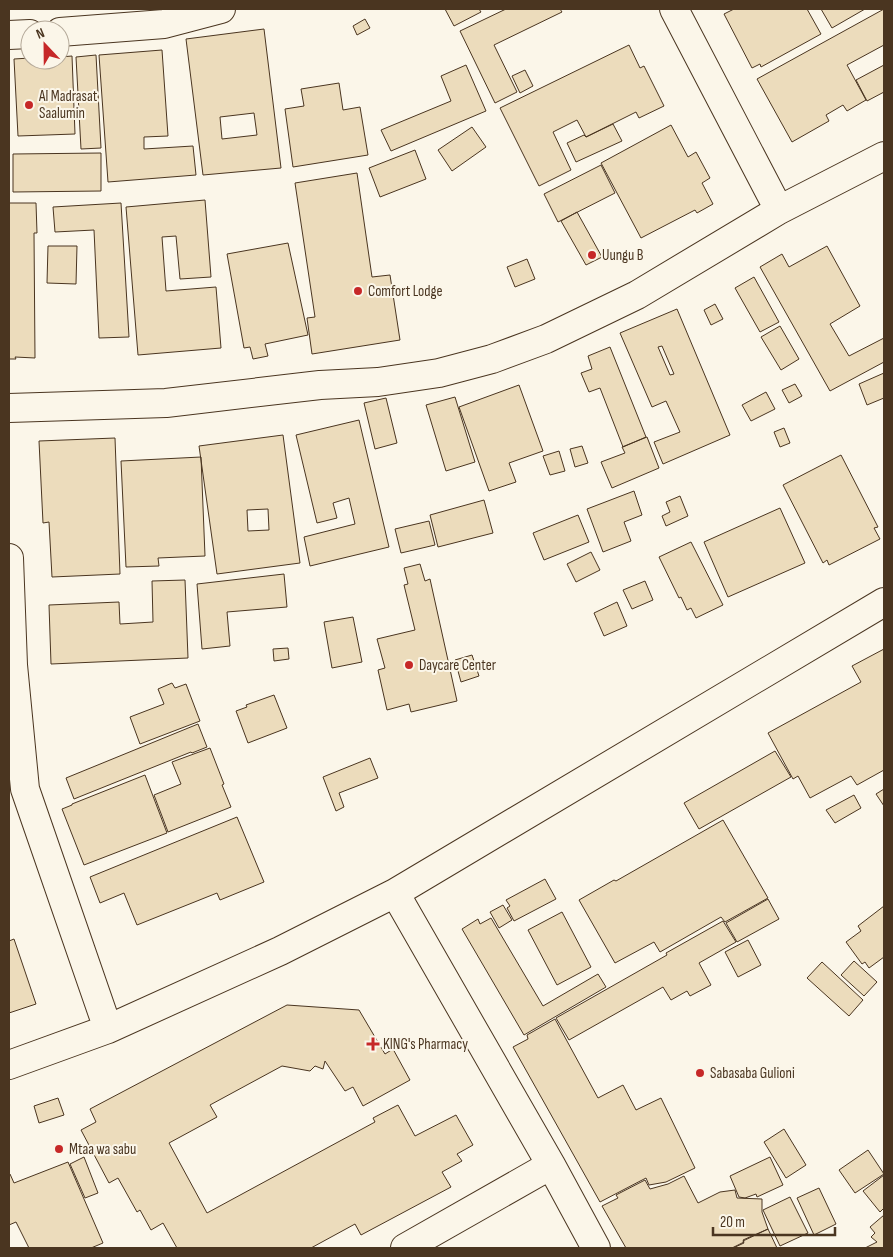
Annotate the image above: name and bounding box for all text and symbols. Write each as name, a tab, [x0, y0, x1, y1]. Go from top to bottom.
north arrow	[20, 20, 70, 70]
text: N	[34, 24, 47, 43]
place label: Al Madrasat Saalumin	[38, 87, 98, 123]
marker: Al Madrasat Saalumin	[23, 99, 35, 111]
place label: Uungu B	[602, 246, 644, 265]
marker: Uungu B	[586, 249, 598, 261]
place label: Comfort Lodge	[368, 282, 443, 301]
marker: Comfort Lodge	[352, 285, 364, 297]
place label: Daycare Center	[419, 656, 497, 675]
marker: Daycare Center	[403, 659, 415, 671]
place label: KING's Pharmacy	[383, 1035, 468, 1054]
marker: KING's Pharmacy	[367, 1038, 379, 1050]
place label: Sabasaba Gulioni	[710, 1064, 795, 1083]
marker: Sabasaba Gulioni	[694, 1067, 706, 1079]
place label: Mtaa wa sabu	[69, 1140, 136, 1159]
marker: Mtaa wa sabu	[53, 1143, 65, 1155]
scale bar	[713, 1204, 836, 1236]
text: 20 m	[720, 1213, 745, 1232]

